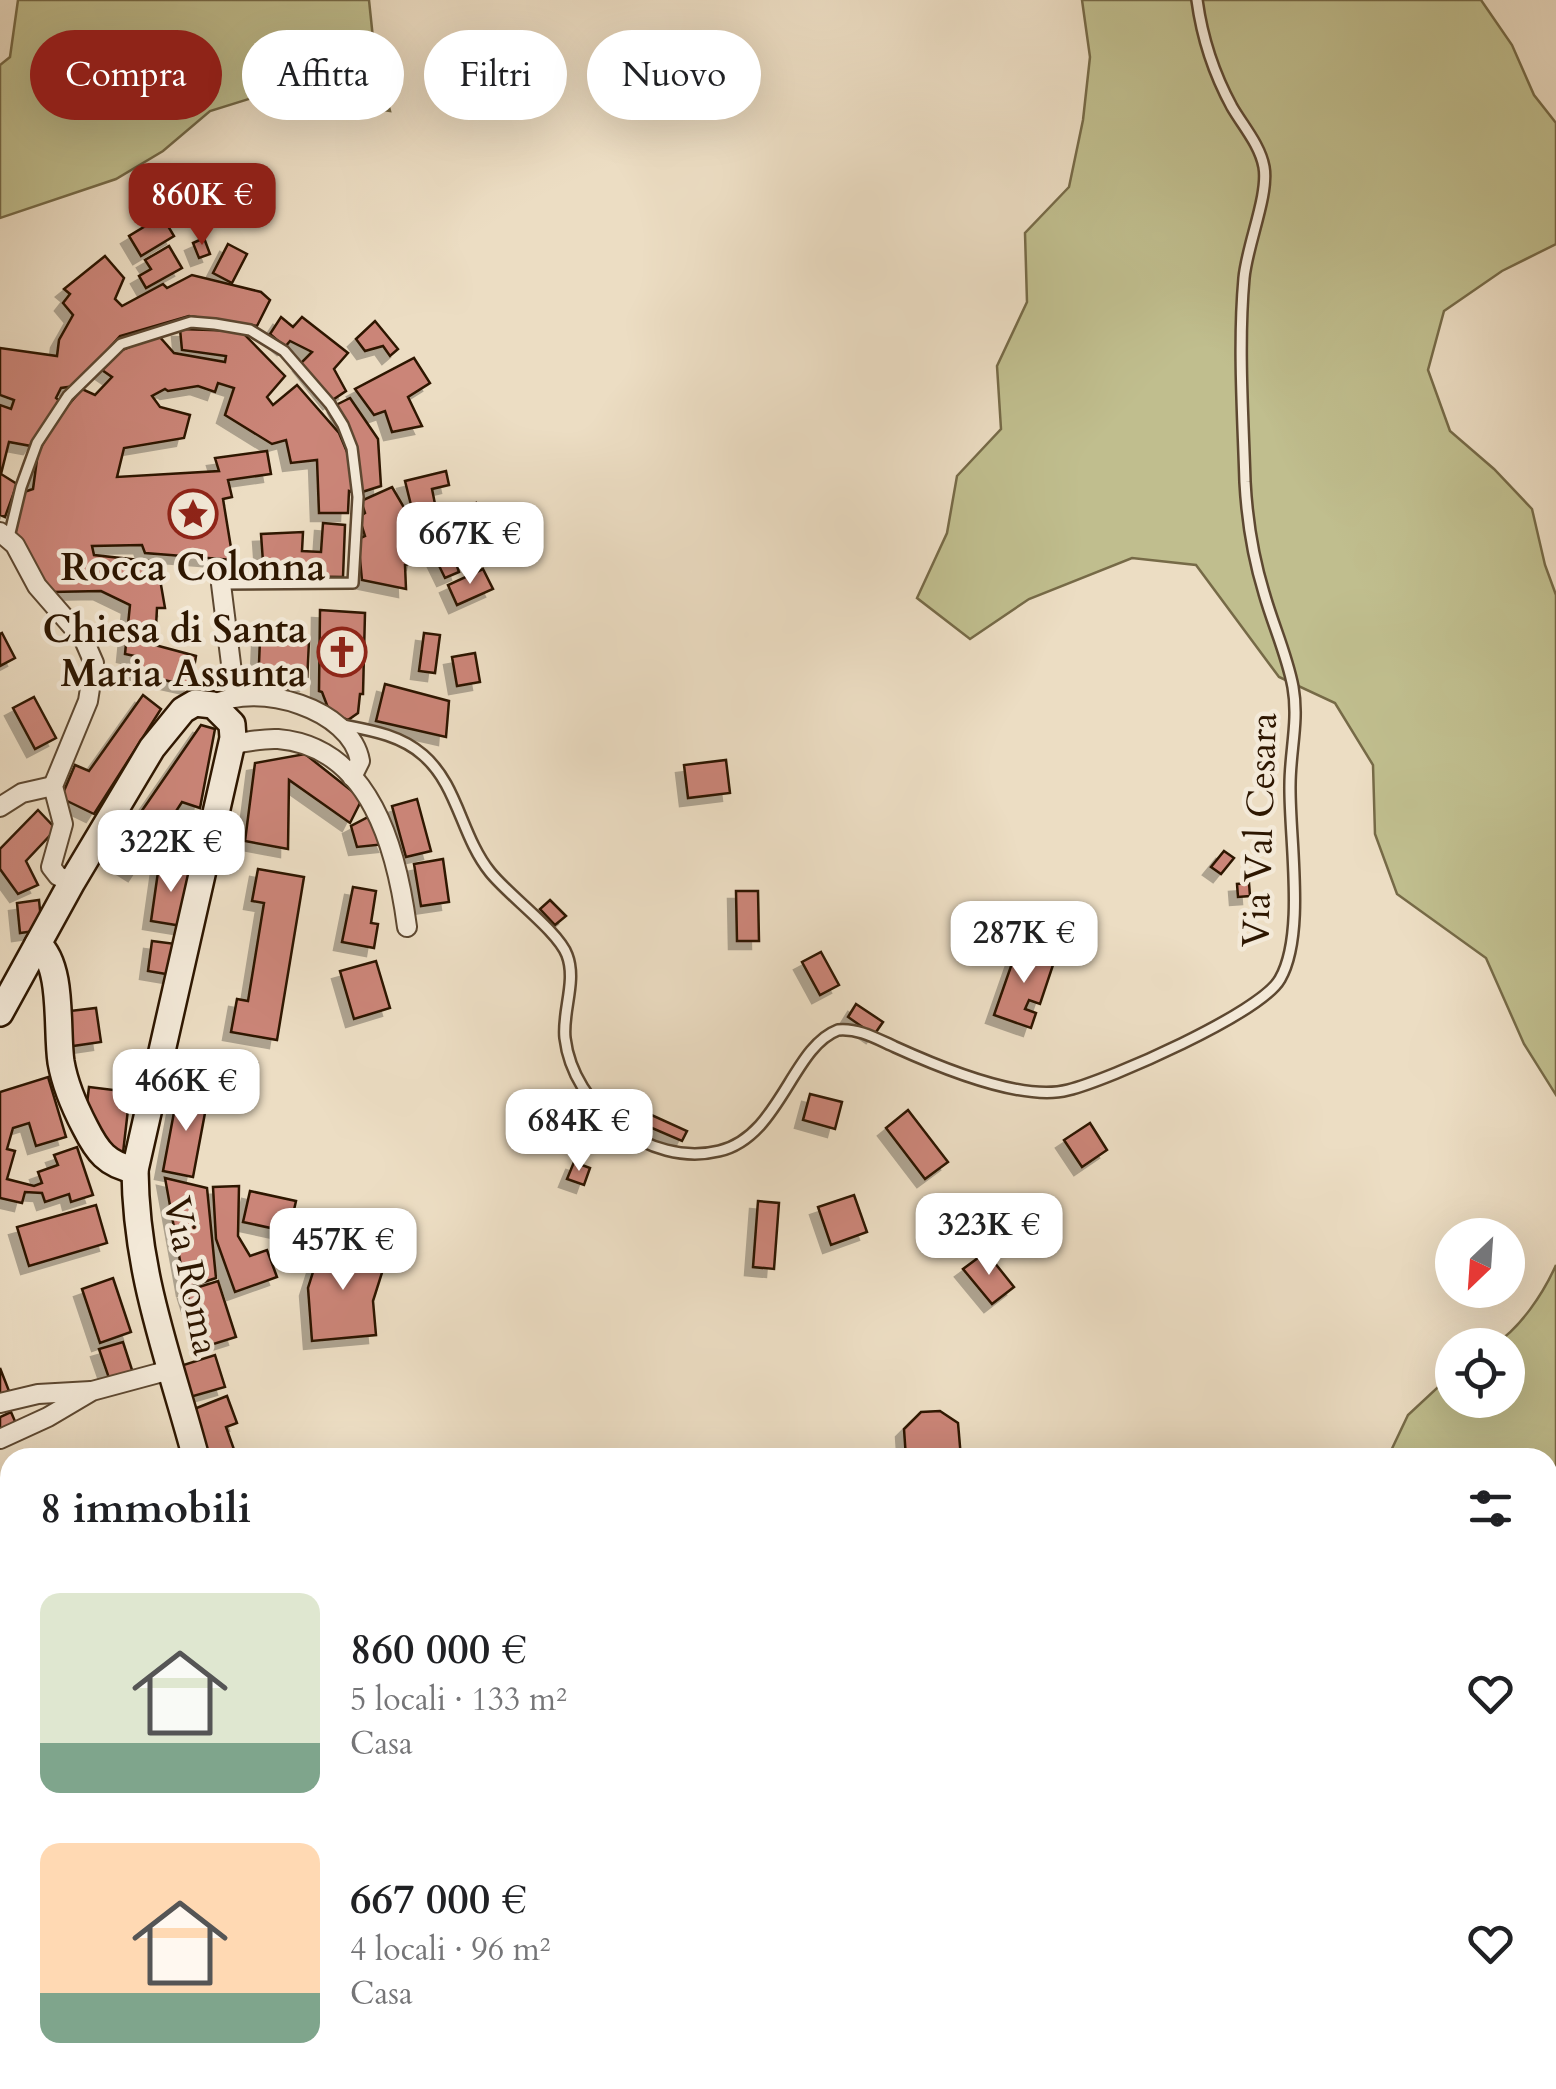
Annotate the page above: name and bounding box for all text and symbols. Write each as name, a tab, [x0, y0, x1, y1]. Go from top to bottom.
chip: Compra	[30, 30, 222, 120]
chip: Affitta	[242, 30, 404, 120]
chip: Filtri	[424, 30, 567, 120]
chip: Nuovo	[587, 30, 761, 120]
pin: 860K €	[121, 163, 283, 248]
text: 860K €	[151, 173, 253, 217]
place icon: Rocca Colonna	[167, 488, 219, 540]
pin: 667K €	[389, 502, 551, 587]
text: 667K €	[419, 512, 521, 556]
place label: Rocca Colonna	[60, 542, 326, 594]
place label: Chiesa di Santa Maria Assunta	[43, 604, 307, 700]
church icon: Chiesa di Santa Maria Assunta	[316, 626, 368, 678]
street label: Via Val Cesara	[1230, 712, 1290, 948]
pin: 322K €	[90, 810, 252, 895]
text: 322K €	[120, 820, 222, 864]
pin: 287K €	[943, 901, 1105, 986]
text: 287K €	[973, 911, 1075, 955]
pin: 466K €	[105, 1049, 267, 1134]
text: 466K €	[135, 1059, 237, 1103]
pin: 684K €	[498, 1089, 660, 1174]
text: 684K €	[528, 1099, 630, 1143]
street label: Via Roma	[150, 1192, 232, 1360]
pin: 323K €	[908, 1193, 1070, 1278]
text: 323K €	[938, 1203, 1040, 1247]
pin: 457K €	[262, 1208, 424, 1293]
text: 457K €	[292, 1218, 394, 1262]
north arrow	[1435, 1218, 1525, 1308]
map controls	[1435, 1218, 1525, 1418]
button: locate	[1435, 1328, 1525, 1418]
text: 8 immobili	[40, 1480, 251, 1537]
icon: filters	[1463, 1481, 1518, 1536]
text: 860 000 €	[350, 1621, 527, 1678]
icon: home	[120, 1633, 240, 1753]
icon: heart	[1463, 1666, 1518, 1721]
text: 5 locali · 133 m²	[350, 1678, 567, 1722]
text: Casa	[350, 1722, 413, 1766]
text: 667 000 €	[350, 1871, 527, 1928]
icon: home	[120, 1883, 240, 2003]
icon: heart	[1463, 1916, 1518, 1971]
text: 4 locali · 96 m²	[350, 1928, 550, 1972]
text: Casa	[350, 1972, 413, 2016]

